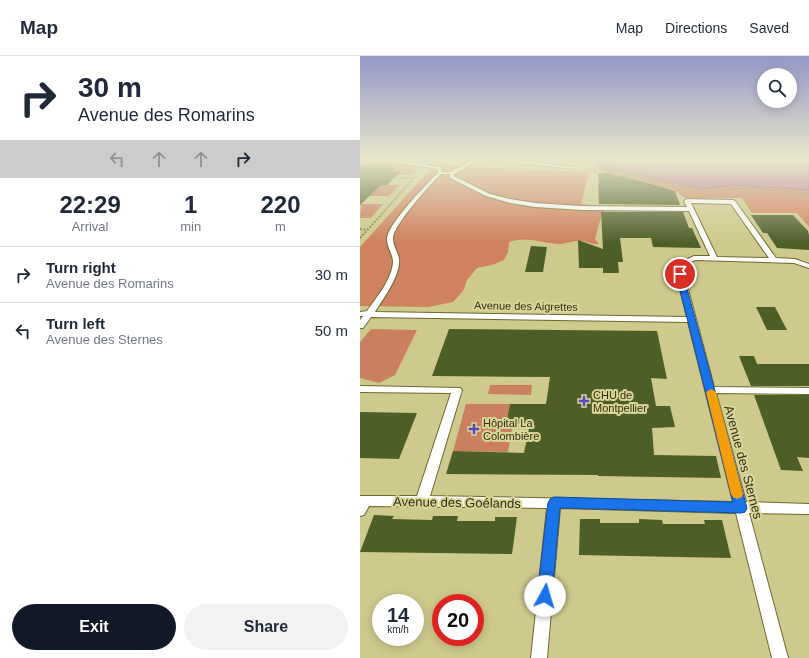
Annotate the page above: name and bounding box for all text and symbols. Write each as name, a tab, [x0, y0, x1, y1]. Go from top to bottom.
text: Map	[20, 17, 58, 38]
text: Map	[616, 20, 643, 36]
text: Directions	[665, 20, 727, 36]
text: Saved	[749, 20, 789, 36]
map controls	[757, 68, 797, 108]
button: search	[757, 68, 797, 108]
icon: right	[12, 72, 64, 124]
text: 30 m	[78, 72, 142, 103]
text: Avenue des Romarins	[78, 105, 255, 125]
icon: left	[106, 148, 128, 170]
icon: ahead	[148, 148, 170, 170]
icon: ahead	[190, 148, 212, 170]
icon: right	[232, 148, 254, 170]
text: 22:29	[59, 191, 121, 218]
text: 1	[184, 191, 197, 218]
text: 220	[261, 191, 301, 218]
text: Arrival	[72, 219, 109, 234]
text: min	[180, 219, 201, 234]
text: m	[275, 219, 286, 234]
pin	[663, 257, 697, 291]
text: Turn right	[46, 259, 116, 276]
icon: arrive	[669, 263, 691, 285]
icon: right	[12, 264, 34, 286]
text: 30 m	[315, 266, 348, 283]
text: Avenue des Romarins	[46, 276, 174, 291]
street label: Avenue des Aigrettes	[474, 299, 578, 313]
text: Turn left	[46, 315, 105, 332]
icon: left	[12, 320, 34, 342]
text: 50 m	[315, 322, 348, 339]
text: Avenue des Sternes	[46, 332, 163, 347]
place label: CHU de Montpellier	[593, 389, 647, 414]
marker: CHU de Montpellier	[578, 395, 590, 407]
street label: Avenue des Sternes	[721, 404, 766, 521]
place label: Hôpital La Colombière	[483, 417, 539, 442]
marker: Hôpital La Colombière	[468, 423, 480, 435]
street label: Avenue des Goélands	[393, 494, 521, 511]
position arrow	[524, 575, 566, 617]
speed limit sign: 20	[432, 594, 484, 646]
button: Exit	[12, 604, 176, 650]
button: Share	[184, 604, 348, 650]
text: 14	[387, 604, 409, 626]
text: km/h	[387, 624, 409, 635]

